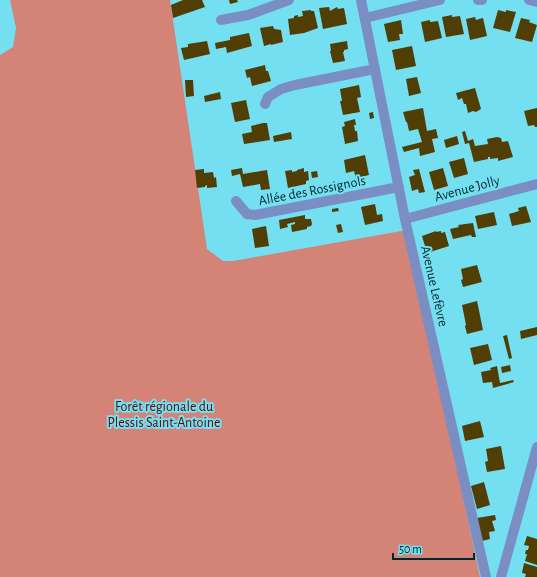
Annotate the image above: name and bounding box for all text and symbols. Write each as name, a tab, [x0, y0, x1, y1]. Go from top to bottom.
street label: Allée des Rossignols	[257, 174, 367, 208]
street label: Avenue Jolly	[433, 174, 501, 204]
street label: Avenue Lefèvre	[418, 244, 450, 328]
park label: Forêt régionale du Plessis Saint-Antoine	[107, 400, 221, 430]
scale bar	[393, 535, 474, 561]
text: 50 m	[399, 543, 422, 555]

